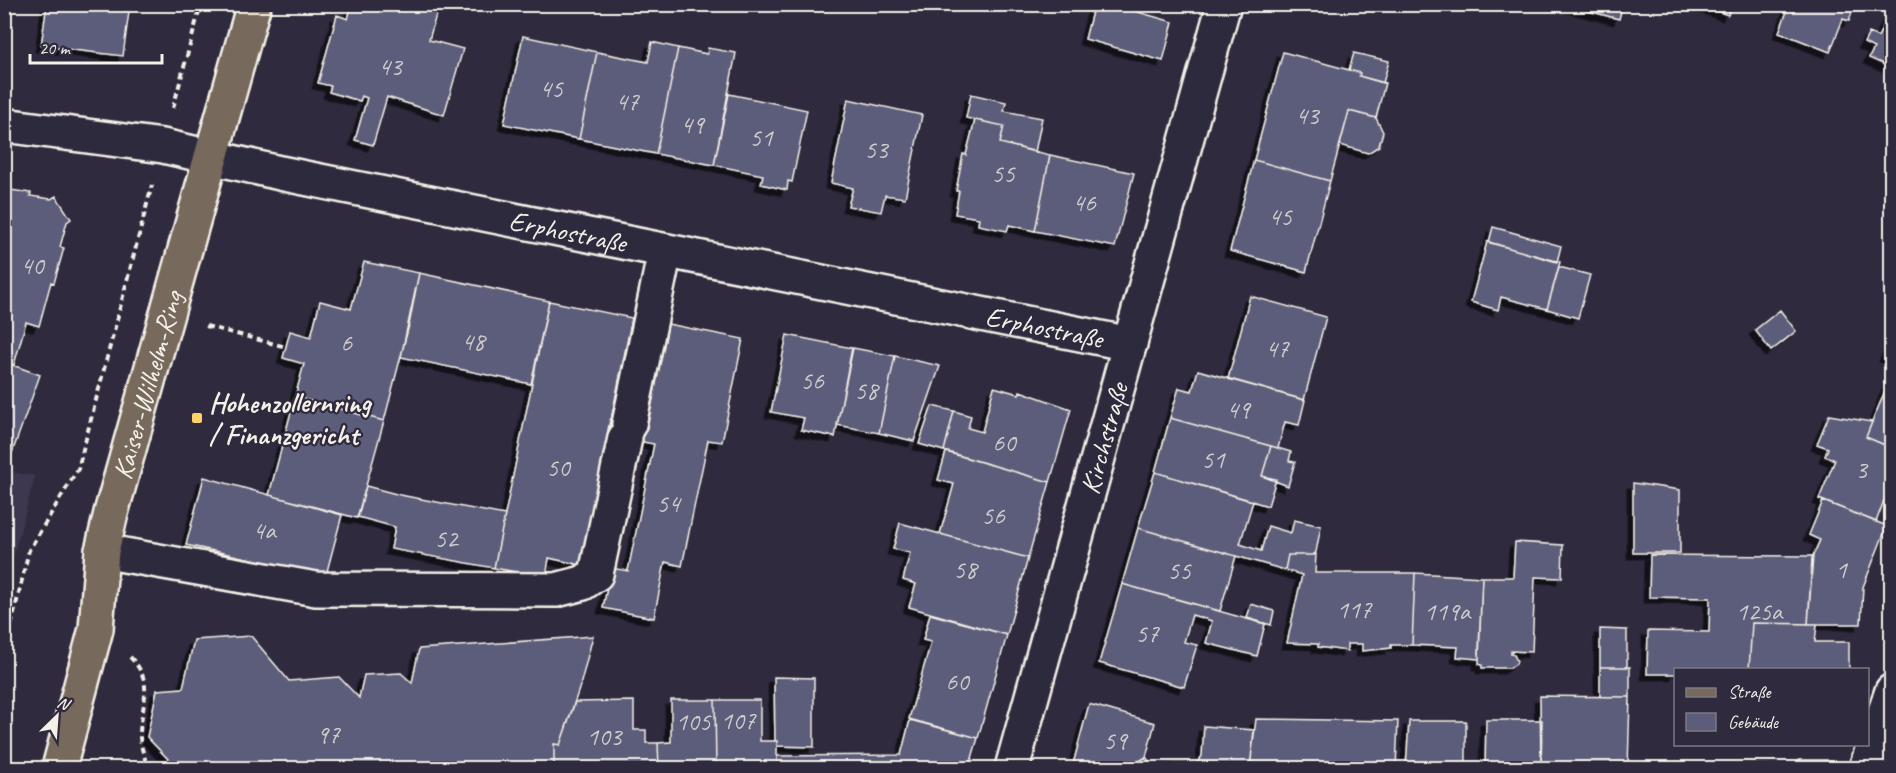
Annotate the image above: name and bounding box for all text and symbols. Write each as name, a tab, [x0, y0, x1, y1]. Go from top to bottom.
scale bar	[30, 27, 162, 65]
text: 20 m	[39, 37, 72, 59]
house number: 43	[378, 50, 404, 83]
house number: 45	[539, 72, 564, 105]
house number: 47	[615, 85, 640, 118]
house number: 43	[1295, 99, 1321, 132]
house number: 49	[680, 108, 706, 141]
house number: 51	[749, 121, 774, 154]
house number: 53	[864, 133, 890, 166]
house number: 55	[991, 157, 1016, 190]
house number: 46	[1072, 186, 1097, 219]
house number: 45	[1268, 200, 1293, 233]
street label: Erphostraße	[506, 203, 631, 261]
house number: 40	[20, 249, 46, 282]
street label: Kaiser-Wilhelm-Ring	[104, 285, 191, 483]
street label: Erphostraße	[983, 298, 1108, 356]
house number: 48	[461, 325, 487, 358]
house number: 6	[340, 326, 353, 359]
house number: 47	[1265, 332, 1290, 365]
house number: 56	[800, 364, 825, 397]
house number: 58	[854, 374, 880, 407]
street label: Kirchstraße	[1072, 377, 1136, 498]
place label: Hohenzollernring / Finanzgericht	[209, 385, 372, 452]
house number: 49	[1226, 393, 1252, 426]
marker: Hohenzollernring / Finanzgericht	[190, 411, 204, 425]
house number: 60	[992, 426, 1018, 459]
house number: 51	[1201, 443, 1226, 476]
house number: 50	[546, 451, 572, 484]
house number: 3	[1855, 453, 1869, 486]
house number: 54	[656, 487, 682, 520]
house number: 56	[981, 499, 1006, 532]
house number: 4a	[252, 514, 277, 547]
house number: 52	[434, 522, 460, 555]
house number: 58	[953, 553, 979, 586]
house number: 1	[1835, 553, 1848, 586]
house number: 55	[1167, 554, 1192, 587]
house number: 117	[1336, 593, 1373, 626]
house number: 119a	[1424, 595, 1472, 628]
house number: 125a	[1736, 595, 1784, 628]
house number: 57	[1135, 617, 1160, 650]
house number: 60	[945, 665, 971, 698]
legend	[1674, 668, 1869, 746]
text: Straße	[1728, 681, 1772, 703]
north arrow	[27, 686, 87, 746]
text: N	[54, 692, 74, 716]
house number: 107	[720, 704, 757, 737]
house number: 105	[675, 705, 712, 738]
text: Gebäude	[1728, 711, 1779, 733]
house number: 97	[316, 718, 341, 751]
house number: 103	[586, 720, 624, 753]
house number: 59	[1103, 724, 1129, 757]

